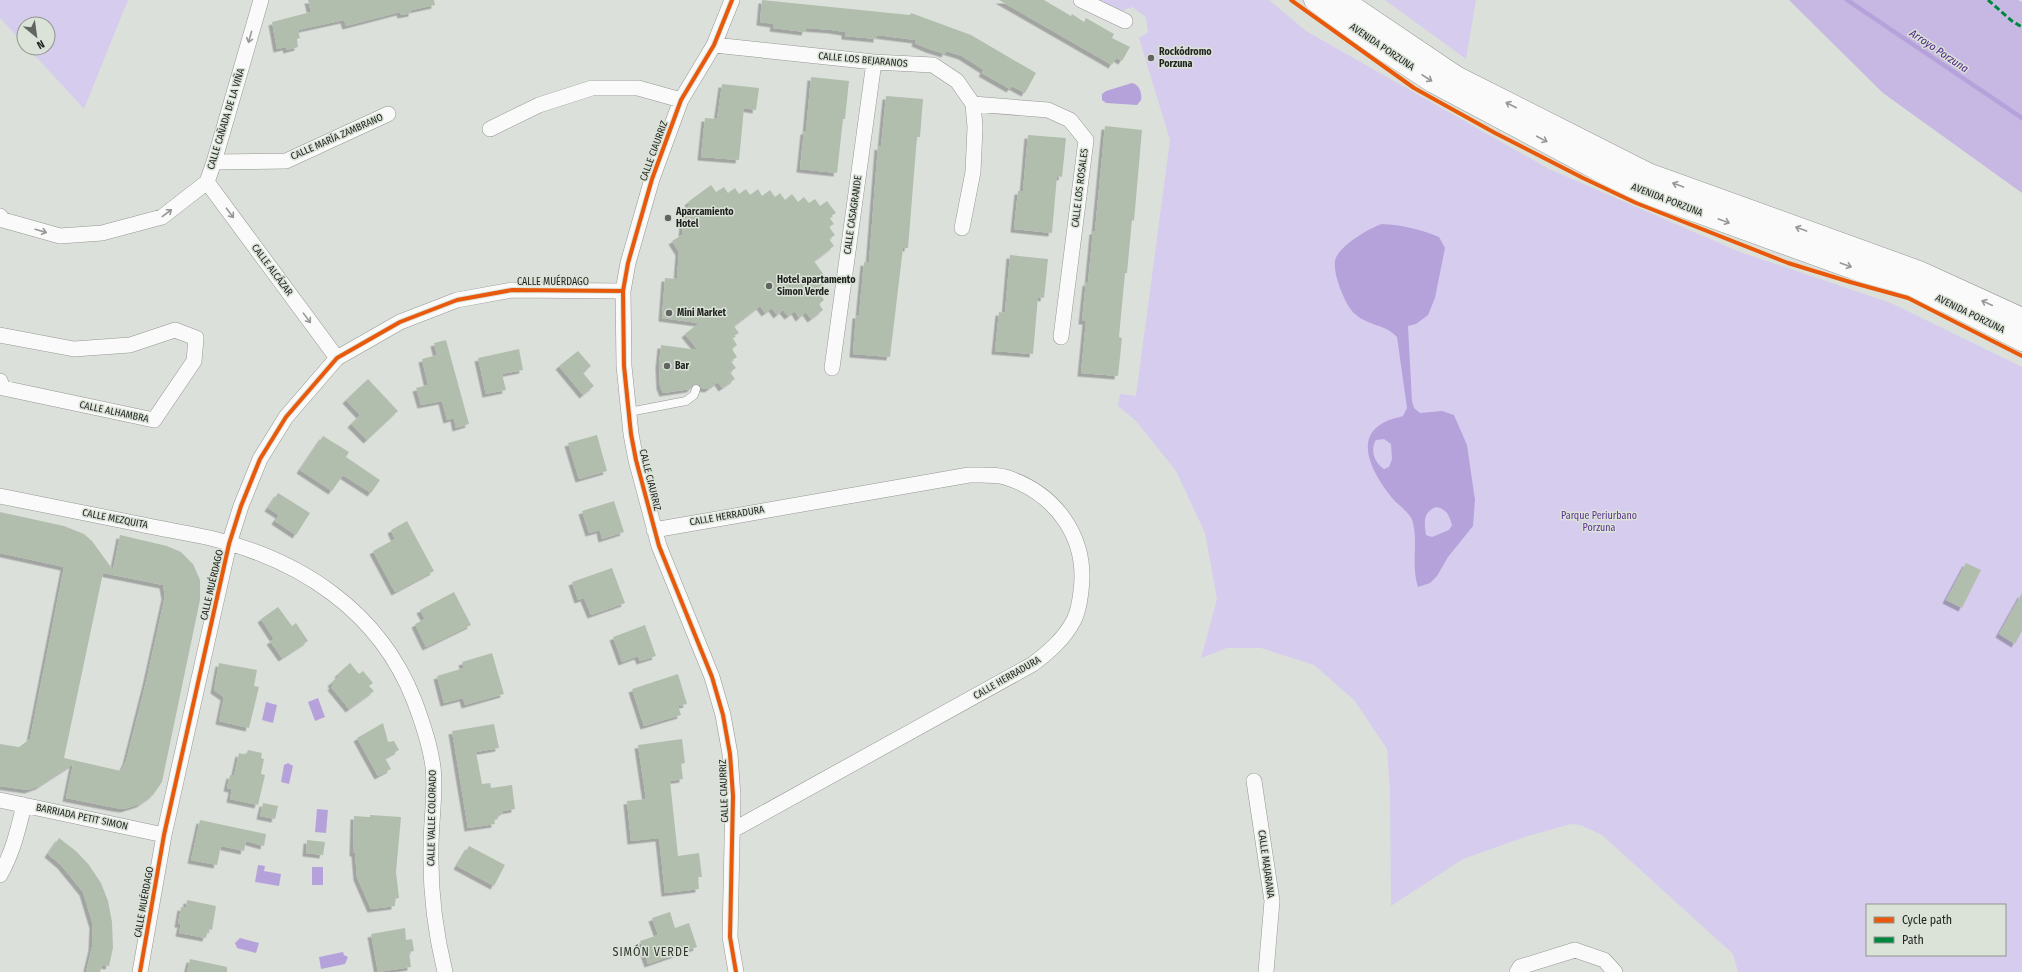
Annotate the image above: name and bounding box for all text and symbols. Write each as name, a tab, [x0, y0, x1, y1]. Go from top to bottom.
north arrow	[16, 16, 56, 56]
street label: AVENIDA PORZUNA	[1347, 21, 1417, 74]
water label: Arroyo Porzuna	[1906, 26, 1971, 76]
one-way arrow	[246, 31, 253, 44]
text: N	[35, 37, 47, 52]
place label: Rockódromo Porzuna	[1159, 45, 1212, 70]
street label: CALLE LOS BEJARANOS	[818, 50, 908, 70]
marker: Rockódromo Porzuna	[1146, 53, 1156, 63]
street label: CALLE CAÑADA DE LA VIÑA	[204, 66, 247, 171]
one-way arrow	[1421, 74, 1432, 82]
one-way arrow	[1505, 100, 1517, 108]
street label: CALLE MARÍA ZAMBRANO	[288, 109, 385, 163]
street label: CALLE CIAURRIZ	[638, 119, 671, 183]
one-way arrow	[1536, 136, 1548, 144]
street label: CALLE LOS ROSALES	[1069, 148, 1091, 228]
street label: CALLE CASAGRANDE	[842, 174, 865, 255]
one-way arrow	[1673, 180, 1685, 188]
street label: AVENIDA PORZUNA	[1630, 181, 1705, 219]
place label: Aparcamiento Hotel	[675, 206, 734, 230]
one-way arrow	[226, 208, 234, 219]
one-way arrow	[161, 209, 172, 217]
marker: Aparcamiento Hotel	[663, 213, 673, 223]
one-way arrow	[1717, 217, 1729, 225]
one-way arrow	[1794, 225, 1807, 232]
one-way arrow	[34, 228, 47, 235]
street label: CALLE ALCÁZAR	[249, 241, 297, 299]
one-way arrow	[1840, 262, 1853, 269]
street label: CALLE MUÉRDAGO	[517, 274, 589, 288]
place label: Hotel apartamento Simon Verde	[777, 274, 856, 298]
marker: Hotel apartamento Simon Verde	[764, 281, 774, 291]
street label: AVENIDA PORZUNA	[1933, 292, 2007, 336]
one-way arrow	[1981, 299, 1993, 306]
place label: Mini Market	[677, 307, 727, 319]
marker: Mini Market	[664, 308, 674, 318]
one-way arrow	[303, 312, 312, 323]
place label: Bar	[675, 360, 690, 372]
marker: Bar	[662, 361, 672, 371]
street label: CALLE ALHAMBRA	[78, 399, 150, 425]
street label: CALLE CIAURRIZ	[637, 448, 664, 512]
street label: CALLE HERRADURA	[689, 503, 766, 528]
street label: CALLE MEZQUITA	[81, 507, 150, 531]
park label: Parque Periurbano Porzuna	[1561, 510, 1637, 534]
street label: CALLE MUÉRDAGO	[196, 548, 226, 622]
street label: CALLE HERRADURA	[971, 654, 1043, 702]
street label: CALLE CIAURRIZ	[717, 759, 731, 823]
street label: CALLE VALLE COLORADO	[425, 770, 439, 866]
street label: BARRIADA PETIT SIMON	[35, 801, 129, 833]
street label: CALLE MAJARANA	[1255, 829, 1277, 900]
street label: CALLE MUÉRDAGO	[130, 865, 156, 939]
legend	[1866, 904, 2006, 956]
text: Cycle path	[1902, 913, 1952, 927]
text: Path	[1902, 933, 1924, 947]
district label: SIMÓN VERDE	[612, 944, 690, 959]

